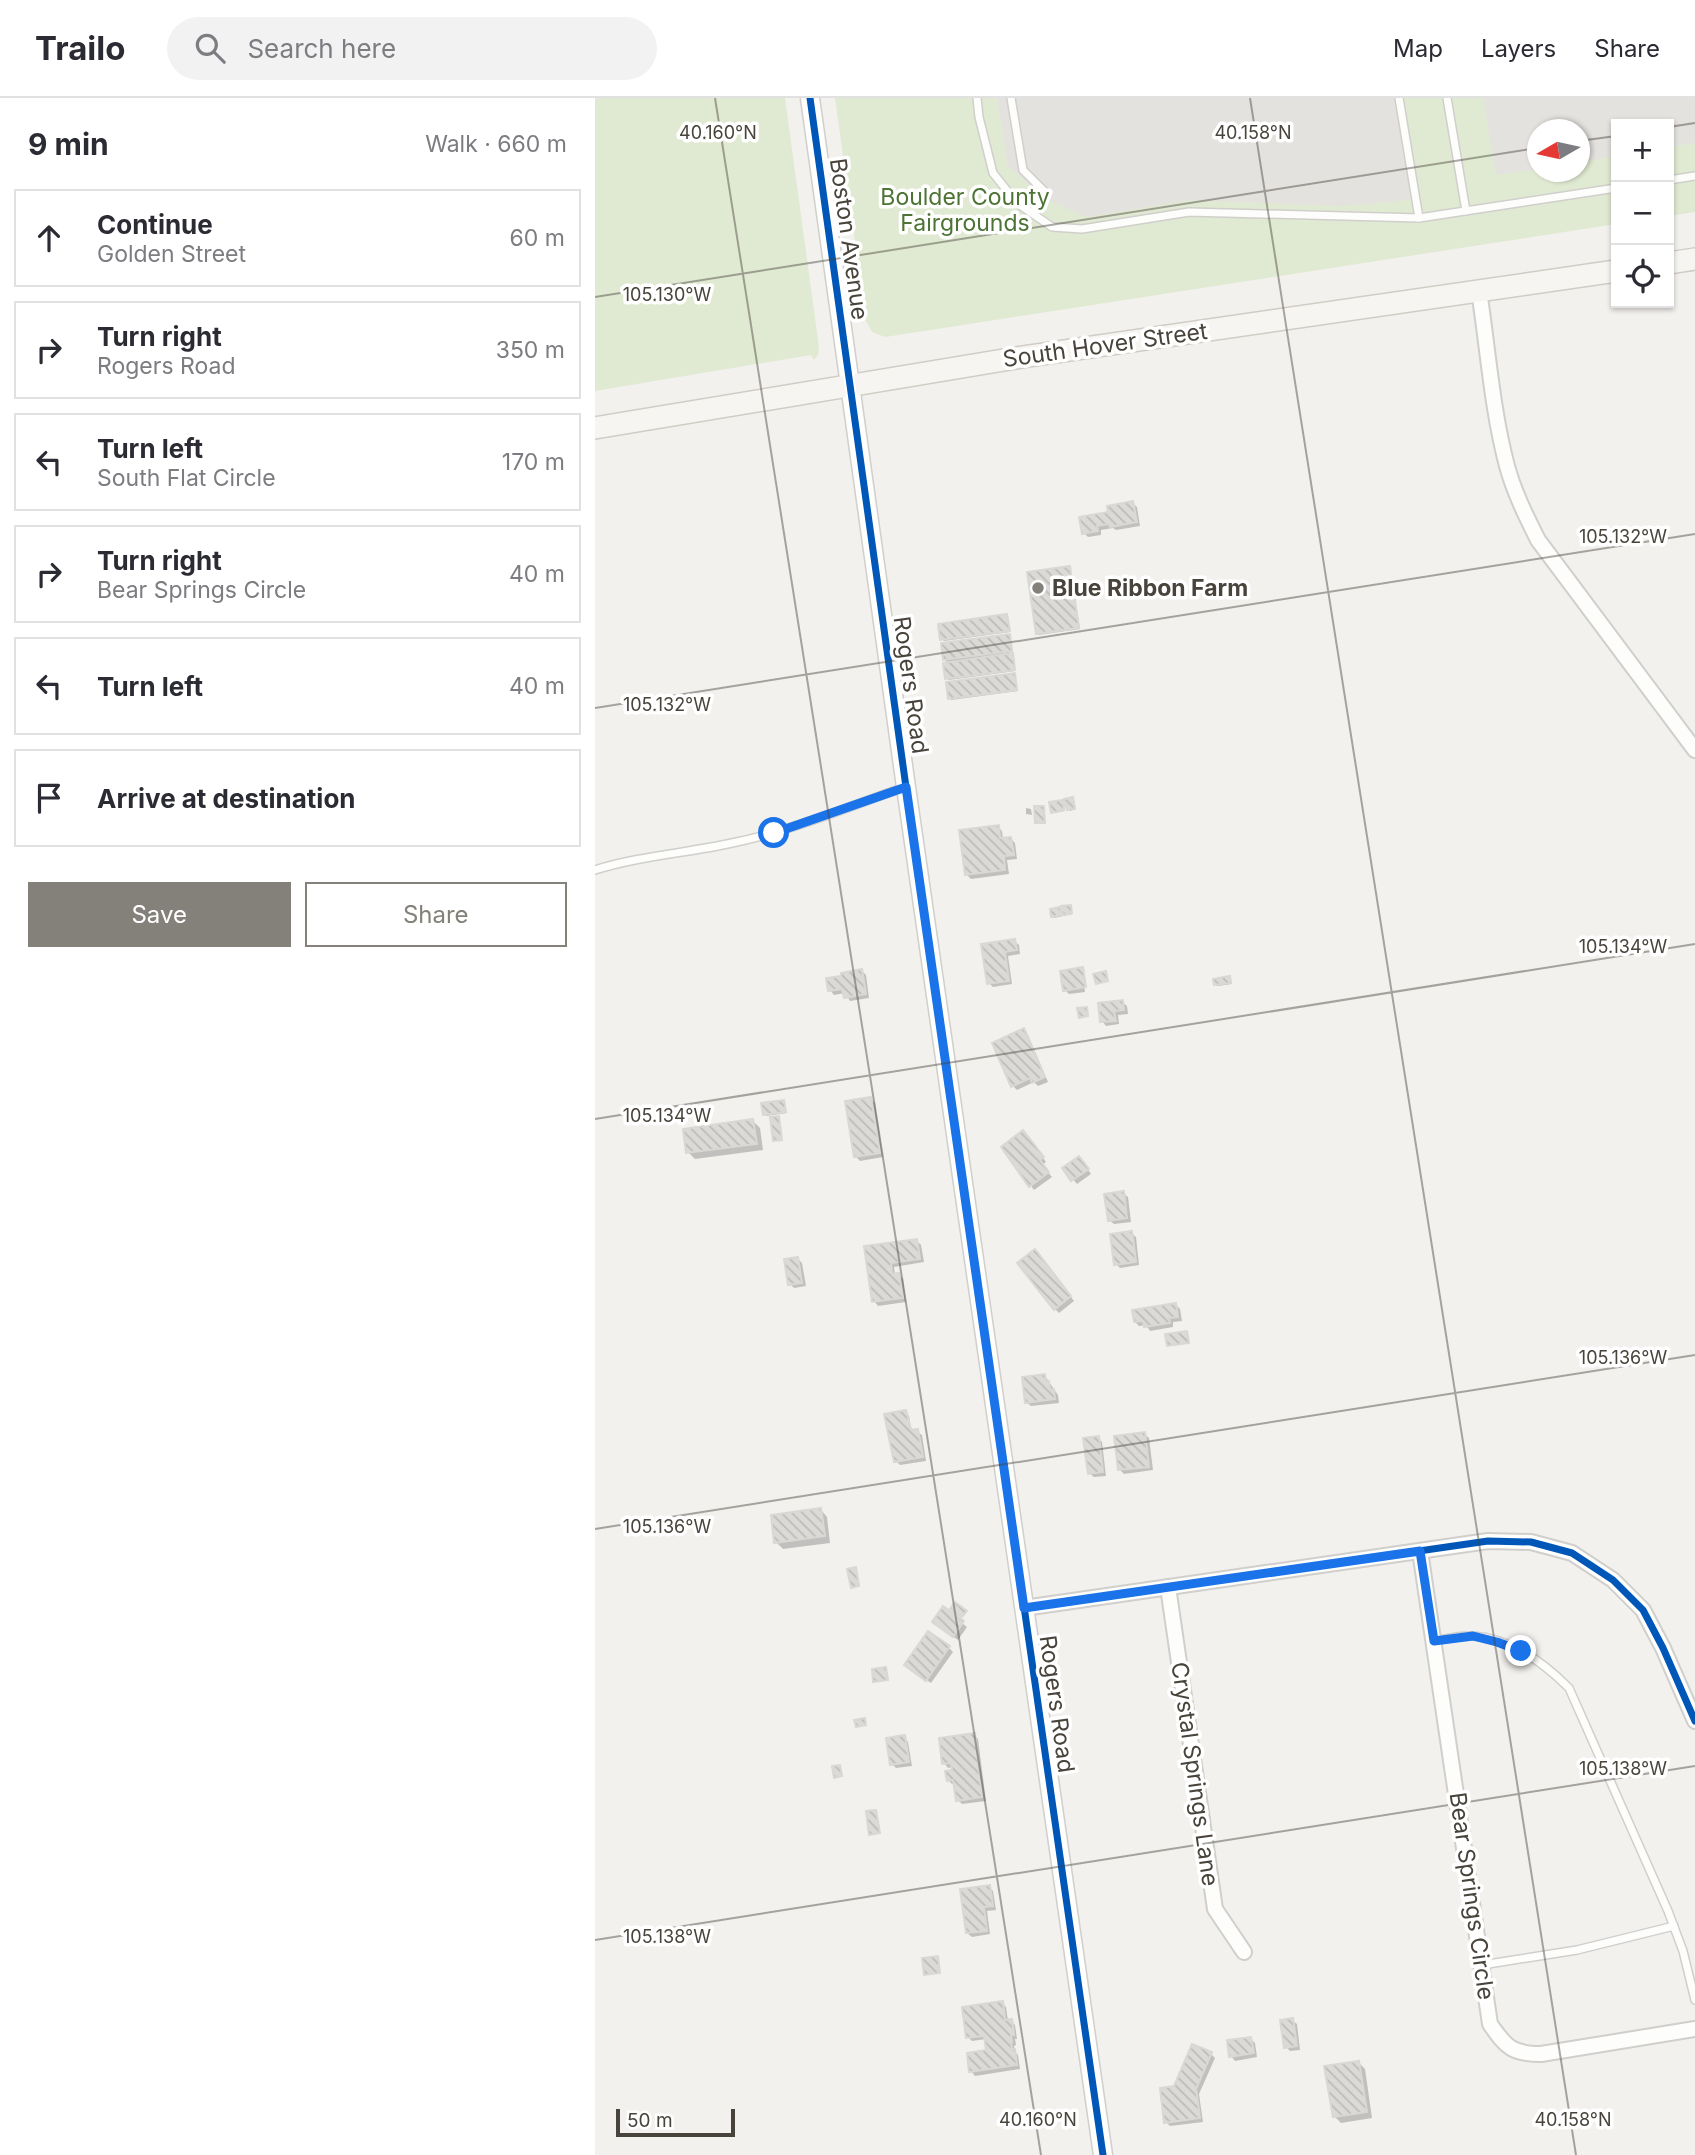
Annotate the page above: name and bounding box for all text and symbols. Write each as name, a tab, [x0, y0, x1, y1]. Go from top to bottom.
search box	[167, 17, 657, 80]
text: Trailo	[35, 28, 125, 68]
icon: search	[191, 29, 229, 67]
text: Search here	[247, 33, 396, 64]
text: Map	[1393, 34, 1443, 63]
text: Layers	[1481, 34, 1556, 63]
text: Share	[1594, 34, 1660, 63]
north arrow	[1527, 119, 1590, 182]
map controls	[1611, 119, 1674, 308]
button: +	[1611, 119, 1674, 182]
text: 40.160°N	[679, 122, 757, 143]
text: 40.158°N	[1214, 122, 1292, 143]
text: 9 min	[28, 126, 109, 162]
text: Walk · 660 m	[425, 130, 567, 158]
street label: Boston Avenue	[824, 156, 874, 322]
button: −	[1611, 182, 1674, 245]
park label: Boulder County Fairgrounds	[880, 183, 1050, 237]
text: Continue	[97, 209, 213, 240]
icon: ahead	[30, 219, 68, 257]
text: 60 m	[510, 224, 565, 252]
text: Golden Street	[97, 240, 246, 268]
button: locate	[1611, 245, 1674, 308]
text: 105.130°W	[623, 284, 712, 305]
street label: South Hover Street	[1001, 317, 1209, 373]
text: Turn right	[97, 321, 222, 352]
icon: right	[30, 331, 68, 369]
text: 350 m	[496, 336, 565, 364]
text: Rogers Road	[97, 352, 236, 380]
text: Turn left	[97, 433, 203, 464]
icon: left	[30, 443, 68, 481]
text: 170 m	[502, 448, 565, 476]
text: South Flat Circle	[97, 464, 276, 492]
text: 105.132°W	[1579, 526, 1667, 547]
text: Turn right	[97, 545, 222, 576]
icon: right	[30, 555, 68, 593]
text: 40 m	[509, 560, 565, 588]
place label: Blue Ribbon Farm	[1052, 574, 1248, 602]
text: Bear Springs Circle	[97, 576, 306, 604]
marker: Blue Ribbon Farm	[1030, 580, 1046, 596]
street label: Rogers Road	[887, 614, 935, 756]
icon: left	[30, 667, 68, 705]
text: Turn left	[97, 671, 203, 702]
text: 40 m	[509, 672, 565, 700]
text: 105.132°W	[623, 694, 711, 715]
icon: arrive	[30, 779, 68, 817]
text: Arrive at destination	[97, 783, 356, 814]
route start	[758, 817, 789, 848]
button: Save	[28, 882, 291, 947]
button: Share	[305, 882, 567, 947]
text: 105.134°W	[1579, 936, 1667, 957]
text: 105.134°W	[623, 1105, 711, 1126]
text: 105.136°W	[1579, 1347, 1667, 1368]
text: 105.136°W	[623, 1516, 711, 1537]
street label: Rogers Road	[1033, 1633, 1081, 1775]
route end	[1505, 1635, 1536, 1666]
street label: Crystal Springs Lane	[1165, 1660, 1225, 1888]
text: 105.138°W	[1579, 1758, 1667, 1779]
street label: Bear Springs Circle	[1444, 1790, 1500, 2002]
text: 105.138°W	[623, 1926, 711, 1947]
scale bar	[616, 2106, 735, 2138]
text: 50 m	[627, 2109, 673, 2132]
text: 40.160°N	[999, 2109, 1077, 2130]
text: 40.158°N	[1534, 2109, 1612, 2130]

